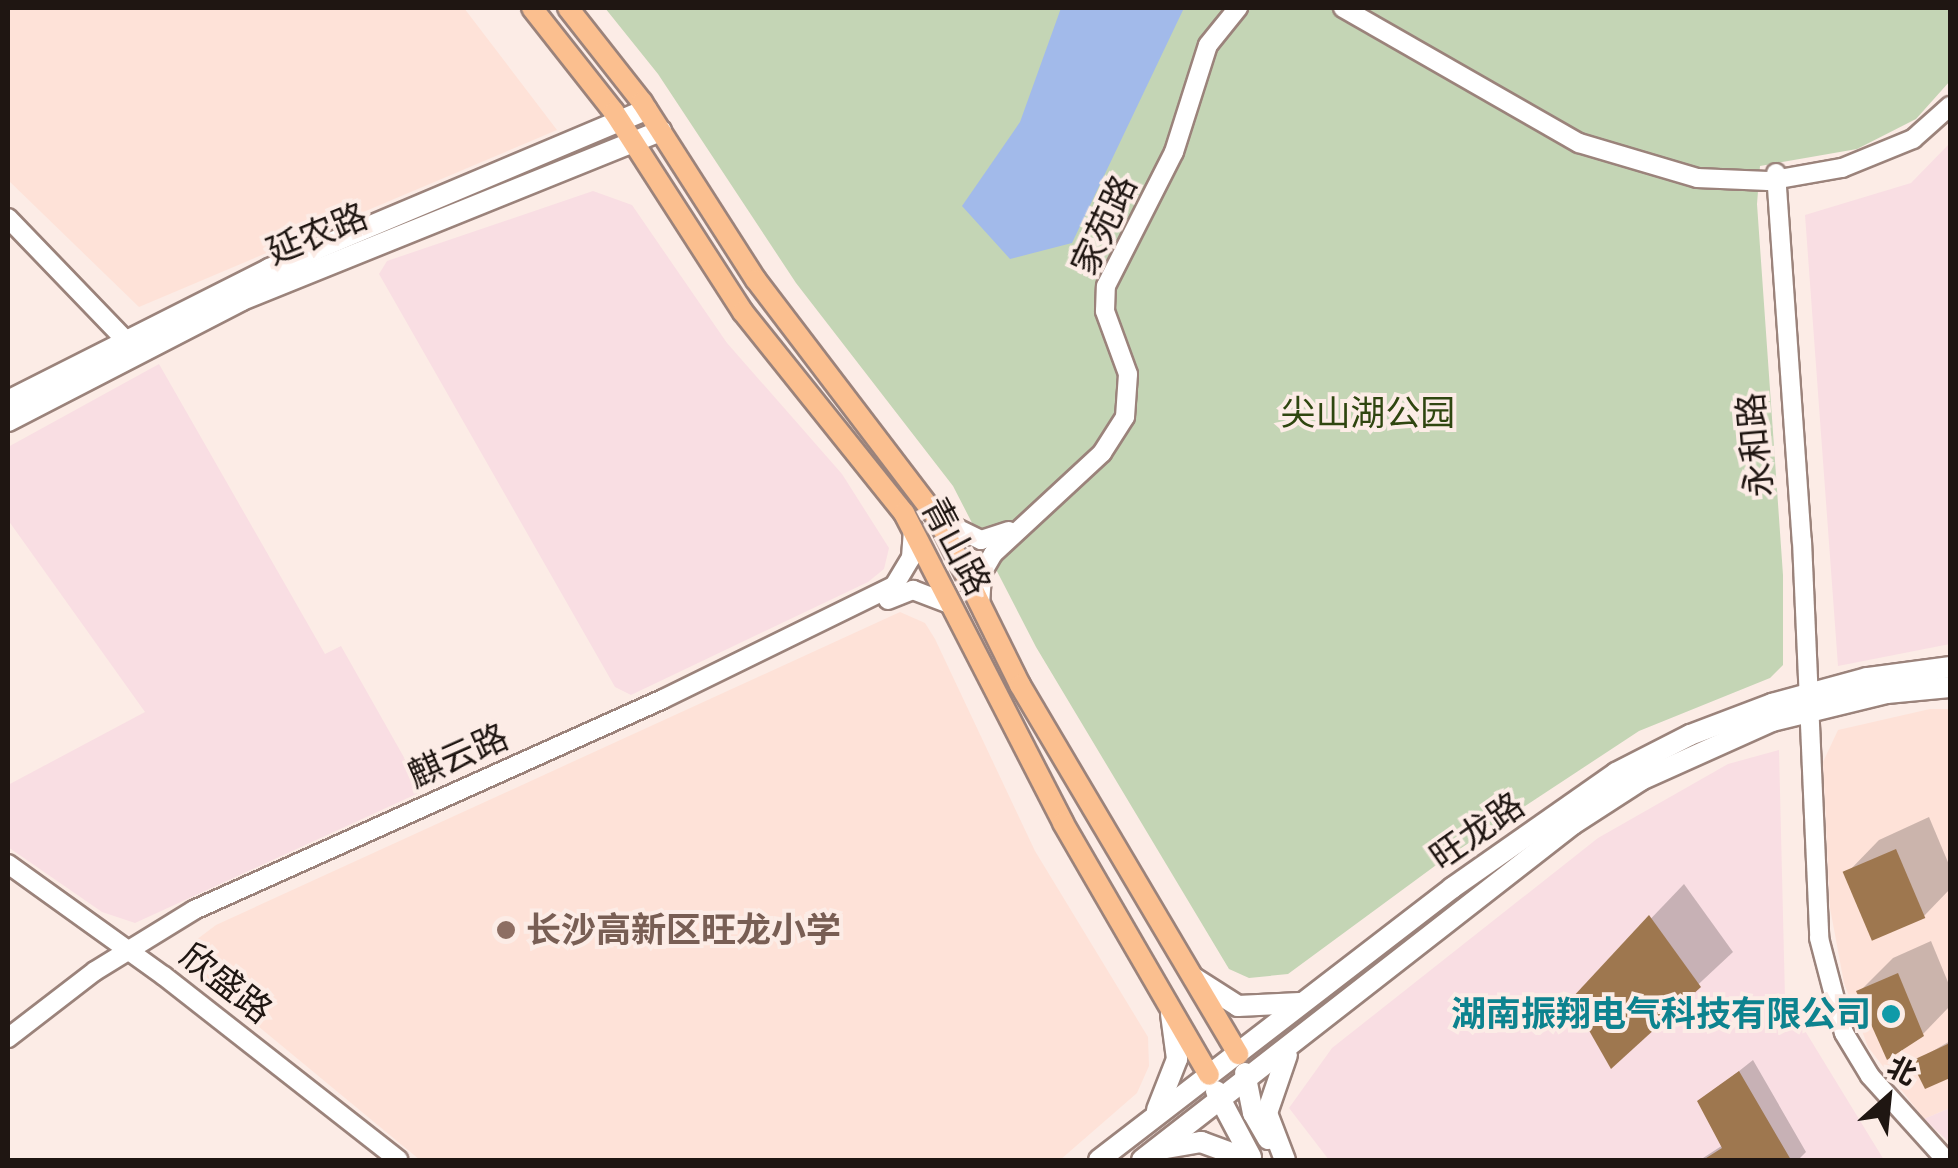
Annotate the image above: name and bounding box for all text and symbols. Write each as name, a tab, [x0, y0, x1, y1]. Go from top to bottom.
street label: 家苑路	[1063, 169, 1145, 281]
street label: 延农路	[260, 195, 374, 273]
street label: 永和路	[1730, 391, 1780, 499]
park label: 尖山湖公园	[1281, 392, 1455, 434]
street label: 青山路	[913, 490, 999, 602]
street label: 麒云路	[401, 715, 515, 797]
street label: 旺龙路	[1422, 784, 1532, 878]
place label: 长沙高新区旺龙小学	[526, 909, 841, 951]
marker: 长沙高新区旺龙小学	[495, 919, 517, 941]
street label: 欣盛路	[172, 934, 280, 1032]
place label: 湖南振翔电气科技有限公司	[1451, 993, 1871, 1035]
marker: 湖南振翔电气科技有限公司	[1880, 1003, 1902, 1025]
north arrow	[1838, 1048, 1938, 1148]
text: 北	[1882, 1050, 1922, 1092]

